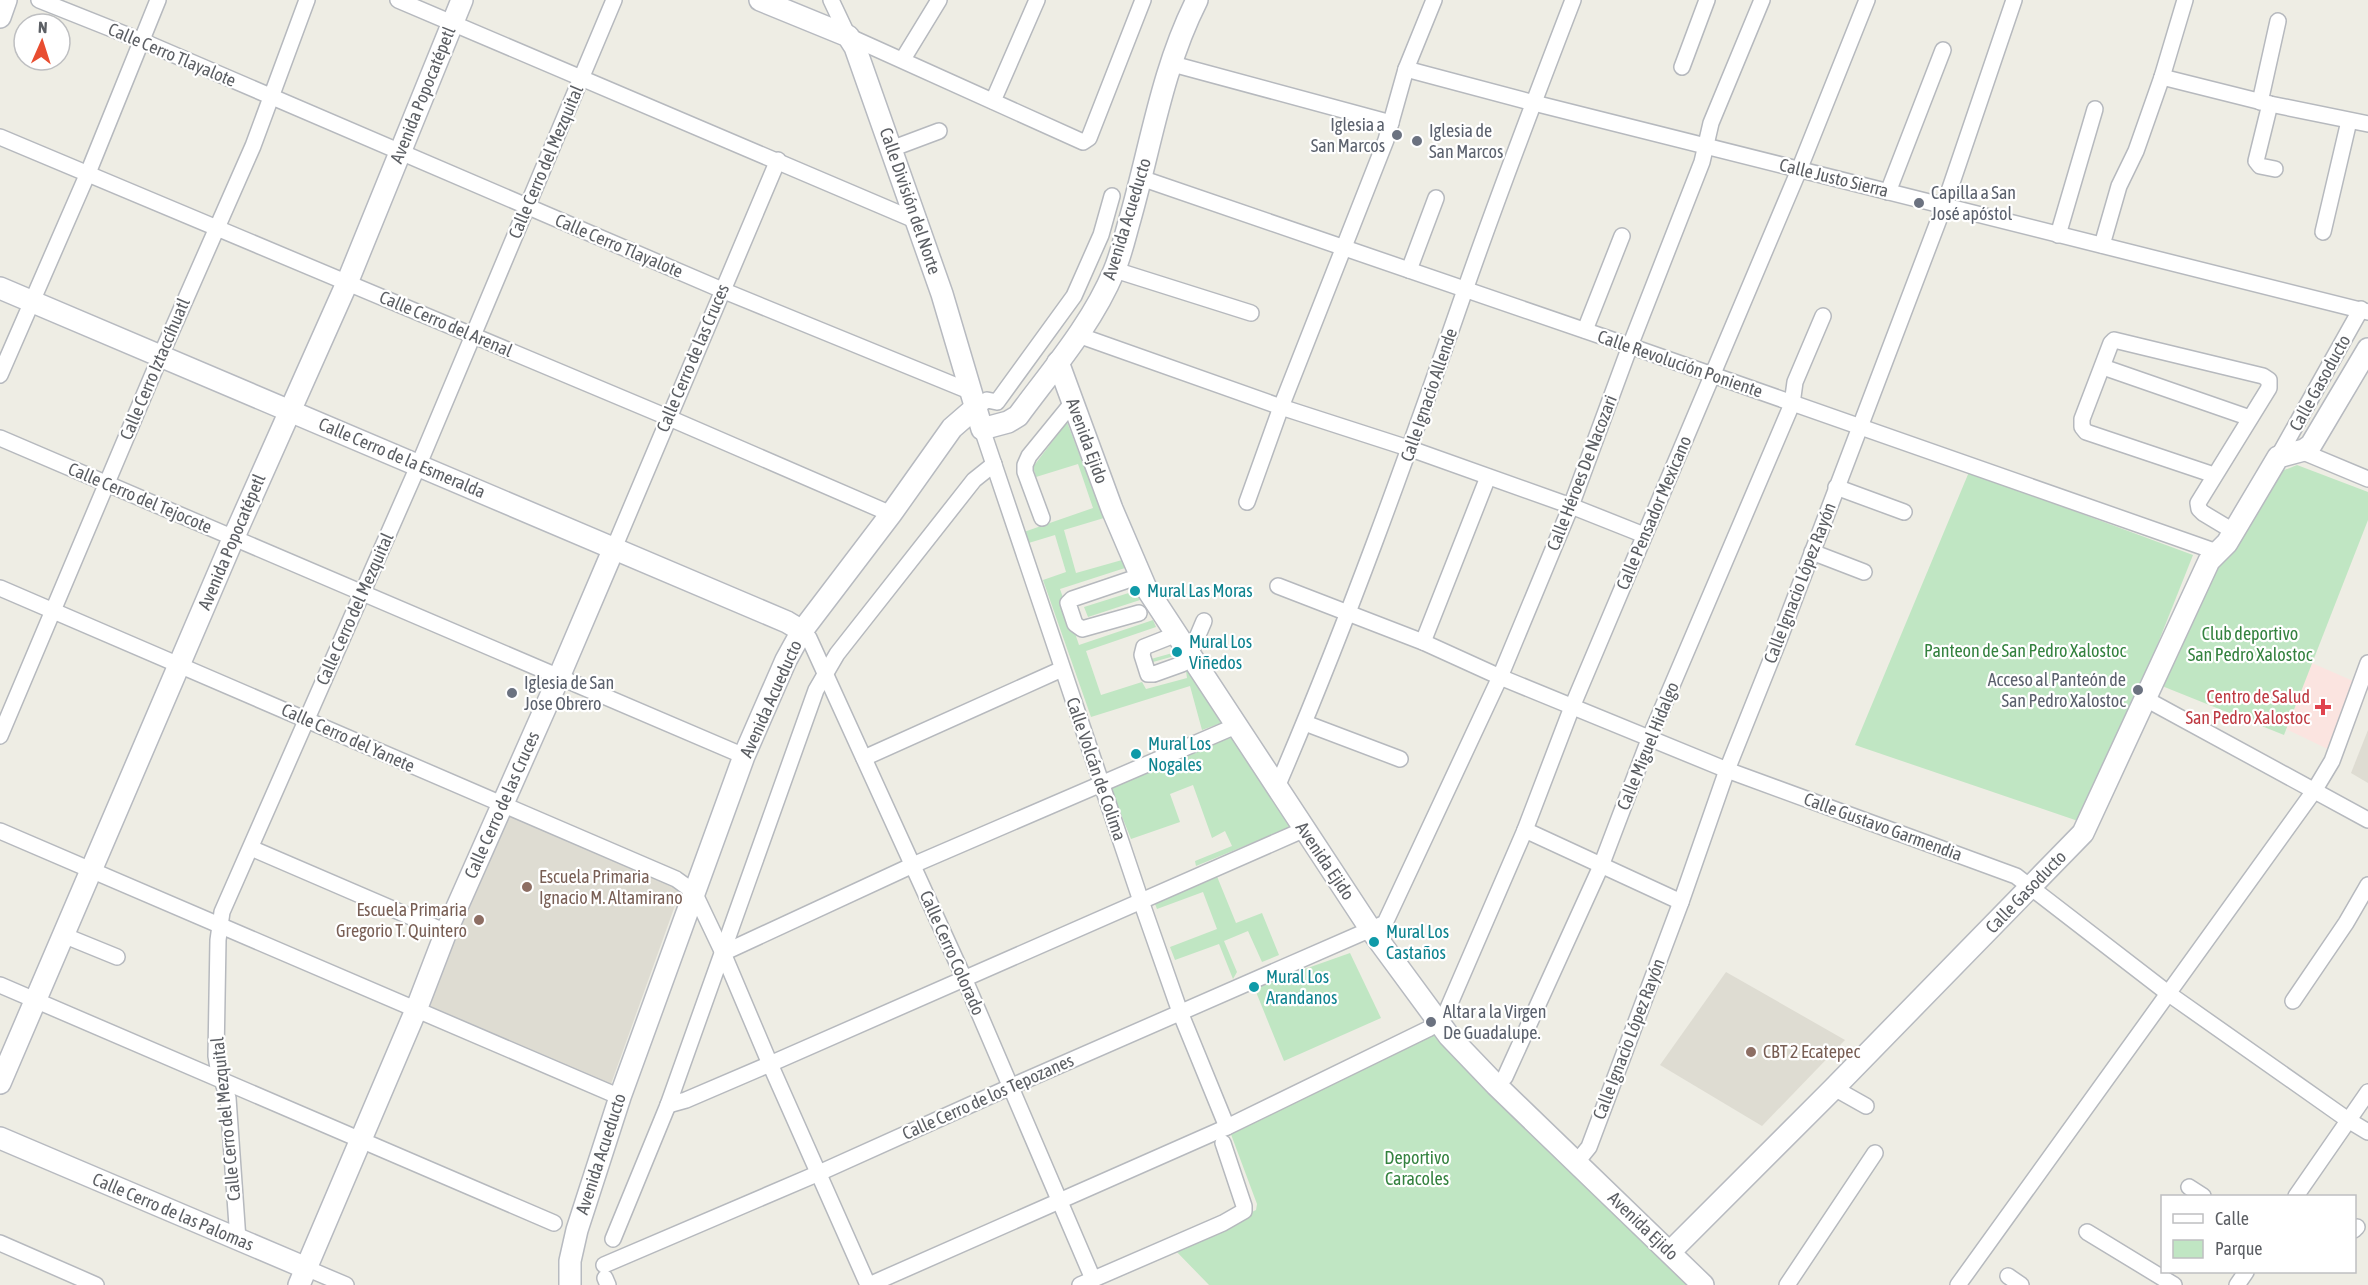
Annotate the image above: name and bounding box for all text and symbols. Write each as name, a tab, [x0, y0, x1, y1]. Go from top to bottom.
north arrow	[12, 12, 72, 72]
text: N	[38, 18, 48, 36]
street label: Calle Cerro Tlayalote	[105, 18, 239, 91]
street label: Avenida Popocatépetl	[386, 23, 460, 166]
street label: Calle Cerro del Mezquital	[504, 82, 587, 242]
place label: Iglesia a San Marcos	[1311, 114, 1385, 156]
place label: Iglesia de San Marcos	[1429, 120, 1503, 162]
street label: Calle División del Norte	[876, 125, 945, 277]
marker: Iglesia a San Marcos	[1390, 128, 1404, 142]
marker: Iglesia de San Marcos	[1410, 134, 1424, 148]
street label: Calle Justo Sierra	[1777, 154, 1891, 201]
street label: Avenida Acueducto	[1098, 155, 1155, 282]
place label: Capilla a San José apóstol	[1931, 182, 2016, 224]
marker: Capilla a San José apóstol	[1912, 196, 1926, 210]
street label: Calle Cerro Tlayalote	[552, 209, 686, 282]
street label: Calle Cerro de las Cruces	[652, 281, 733, 435]
street label: Calle Cerro del Arenal	[377, 286, 516, 361]
street label: Calle Cerro Iztaccíhuatl	[115, 294, 194, 443]
street label: Calle Revolución Poniente	[1595, 325, 1765, 402]
street label: Calle Ignacio Allende	[1396, 326, 1461, 464]
street label: Calle Gasoducto	[2285, 331, 2355, 434]
street label: Calle Héroes De Nacozari	[1542, 392, 1621, 554]
street label: Avenida Ejido	[1062, 395, 1113, 486]
street label: Calle Cerro de la Esmeralda	[316, 413, 489, 502]
street label: Calle Pensador Mexicano	[1612, 433, 1695, 593]
street label: Calle Cerro del Tejocote	[65, 458, 215, 537]
street label: Avenida Popocatépetl	[193, 471, 270, 613]
street label: Calle Ignacio López Rayón	[1759, 499, 1840, 666]
street label: Calle Cerro del Mezquital	[312, 529, 398, 688]
place label: Mural Las Moras	[1147, 580, 1253, 601]
marker: Mural Las Moras	[1128, 584, 1142, 598]
park label: Club deportivo San Pedro Xalostoc	[2188, 623, 2313, 665]
place label: Mural Los Viñedos	[1189, 631, 1252, 673]
street label: Avenida Acueducto	[735, 637, 806, 761]
park label: Panteon de San Pedro Xalostoc	[1924, 640, 2126, 661]
marker: Mural Los Viñedos	[1170, 645, 1184, 659]
place label: Acceso al Panteón de San Pedro Xalostoc	[1988, 669, 2126, 711]
place label: Iglesia de San Jose Obrero	[524, 672, 614, 714]
street label: Calle Miguel Hidalgo	[1612, 679, 1683, 813]
marker: Acceso al Panteón de San Pedro Xalostoc	[2131, 683, 2145, 697]
marker: Iglesia de San Jose Obrero	[505, 686, 519, 700]
place label: Centro de Salud San Pedro Xalostoc	[2185, 686, 2310, 728]
street label: Calle Volcán de Colima	[1062, 695, 1131, 843]
marker: Centro de Salud San Pedro Xalostoc	[2314, 698, 2332, 716]
street label: Calle Cerro del Yanete	[278, 699, 418, 776]
street label: Calle Cerro de las Cruces	[460, 728, 543, 882]
place label: Mural Los Nogales	[1148, 733, 1211, 775]
marker: Mural Los Nogales	[1129, 747, 1143, 761]
street label: Calle Gustavo Garmendia	[1801, 788, 1965, 865]
street label: Avenida Ejido	[1292, 818, 1359, 904]
street label: Calle Gasoducto	[1981, 846, 2070, 937]
place label: Escuela Primaria Ignacio M. Altamirano	[539, 866, 683, 908]
marker: Escuela Primaria Ignacio M. Altamirano	[520, 880, 534, 894]
street label: Calle Cerro Colorado	[916, 887, 989, 1018]
place label: Escuela Primaria Gregorio T. Quintero	[336, 899, 467, 941]
marker: Escuela Primaria Gregorio T. Quintero	[472, 913, 486, 927]
place label: Mural Los Castaños	[1386, 921, 1449, 963]
marker: Mural Los Castaños	[1367, 935, 1381, 949]
street label: Calle Ignacio López Rayón	[1588, 955, 1669, 1122]
place label: Mural Los Arandanos	[1266, 966, 1337, 1008]
marker: Mural Los Arandanos	[1247, 980, 1261, 994]
place label: Altar a la Virgen De Guadalupe.	[1443, 1001, 1546, 1043]
marker: Altar a la Virgen De Guadalupe.	[1424, 1015, 1438, 1029]
street label: Calle Cerro del Mezquital	[206, 1036, 245, 1202]
place label: CBT 2 Ecatepec	[1763, 1041, 1860, 1062]
marker: CBT 2 Ecatepec	[1744, 1045, 1758, 1059]
street label: Calle Cerro de los Tepozanes	[899, 1049, 1077, 1144]
street label: Avenida Acueducto	[571, 1091, 630, 1217]
park label: Deportivo Caracoles	[1384, 1147, 1450, 1189]
street label: Calle Cerro de las Palomas	[89, 1168, 257, 1255]
street label: Avenida Ejido	[1604, 1187, 1683, 1264]
legend	[2161, 1195, 2356, 1273]
text: Calle	[2215, 1208, 2249, 1229]
text: Parque	[2215, 1238, 2263, 1259]

